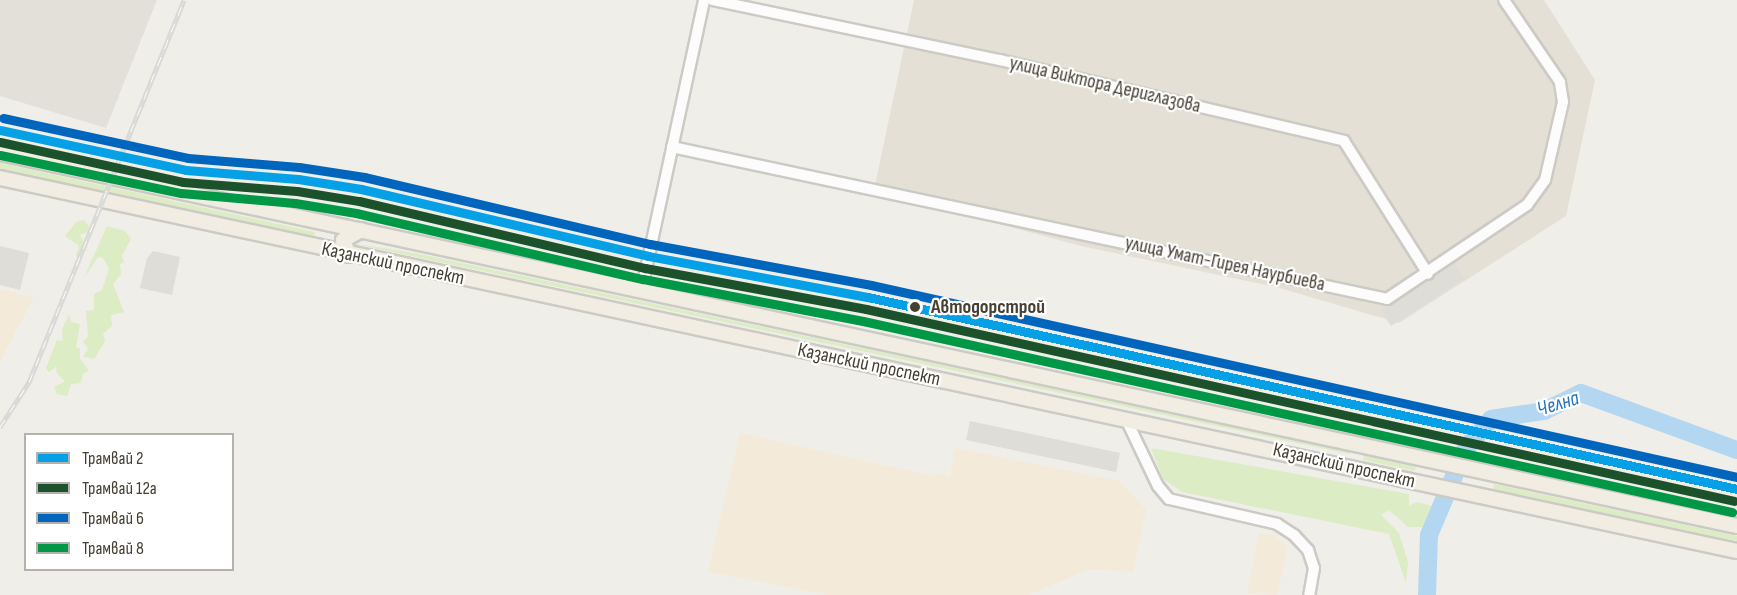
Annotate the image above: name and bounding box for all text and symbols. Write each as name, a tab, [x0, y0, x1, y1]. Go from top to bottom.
street label: улица Виктора Дериглазова	[1007, 51, 1203, 119]
street label: улица Умат-Гирея Наурбиева	[1123, 231, 1327, 297]
street label: Казанский проспект	[319, 237, 467, 291]
place label: Автодорстрой	[931, 295, 1045, 319]
marker: Автодорстрой	[904, 296, 926, 318]
street label: Казанский проспект	[795, 338, 943, 392]
water label: Челна	[1534, 386, 1582, 422]
legend	[24, 433, 234, 571]
street label: Казанский проспект	[1271, 438, 1417, 494]
text: Трамвай 2	[82, 448, 143, 469]
text: Трамвай 12а	[82, 478, 157, 499]
text: Трамвай 6	[82, 508, 144, 529]
text: Трамвай 8	[82, 538, 144, 559]

